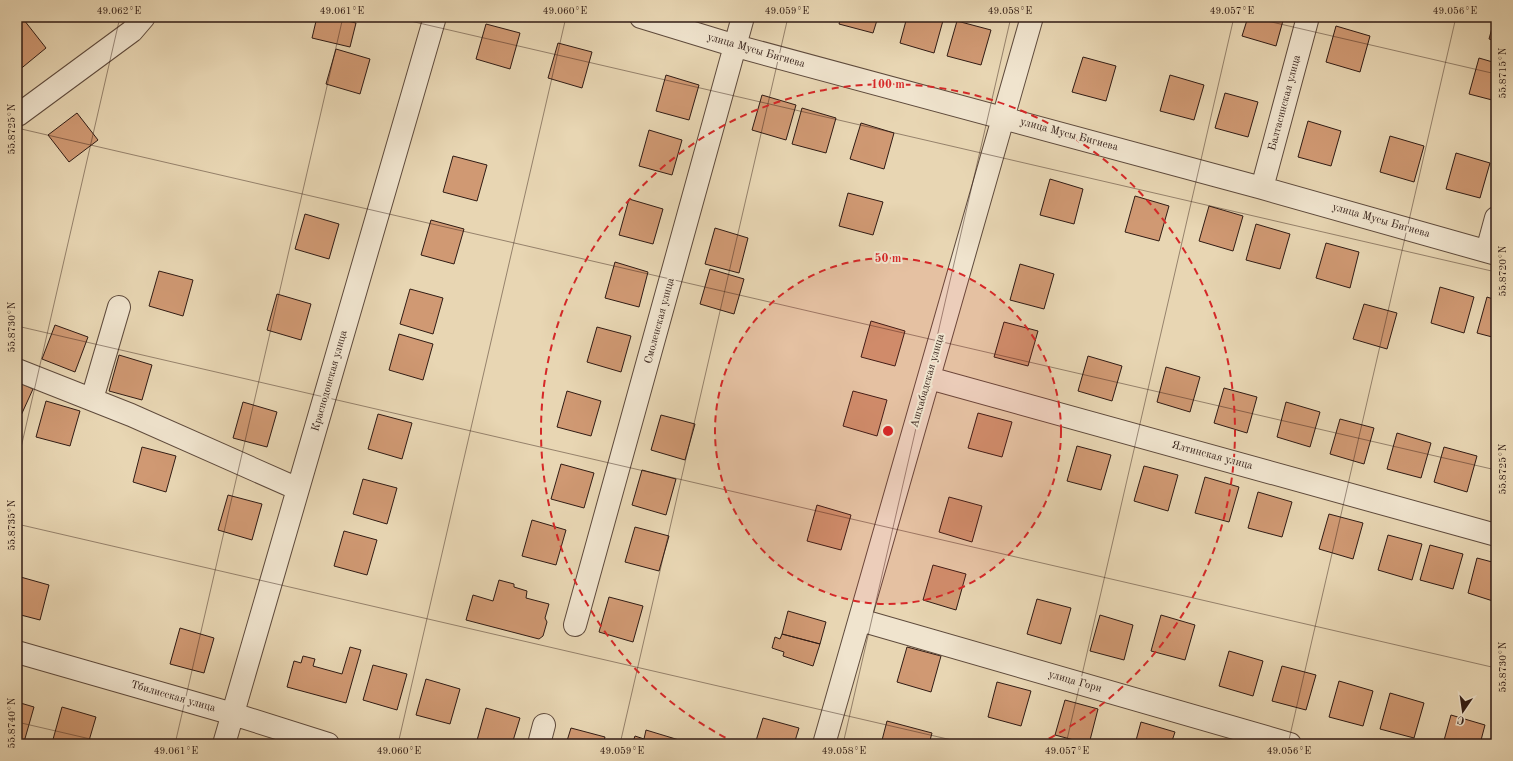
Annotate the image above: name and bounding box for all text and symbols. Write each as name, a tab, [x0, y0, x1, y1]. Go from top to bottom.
text: 49.062°E	[97, 6, 141, 16]
text: 49.061°E	[320, 6, 364, 16]
text: 49.060°E	[543, 6, 587, 16]
text: 49.059°E	[765, 6, 809, 16]
text: 49.058°E	[988, 6, 1032, 16]
text: 49.057°E	[1210, 6, 1254, 16]
text: 49.056°E	[1433, 6, 1477, 16]
street label: улица Мусы Бигиева	[706, 32, 807, 70]
text: 55.8715°N	[1498, 47, 1508, 99]
street label: Балтасинская улица	[1267, 53, 1303, 152]
text: 100 m	[871, 79, 905, 91]
text: 55.8725°N	[7, 103, 17, 155]
street label: улица Мусы Бигиева	[1019, 117, 1120, 154]
street label: улица Мусы Бигиева	[1331, 202, 1432, 240]
text: 55.8720°N	[1498, 245, 1508, 297]
text: 50 m	[875, 252, 902, 265]
street label: Смоленская улица	[643, 276, 677, 365]
text: 55.8730°N	[7, 301, 17, 353]
street label: Краснодонская улица	[310, 329, 350, 433]
street label: Ашхабадская улица	[909, 332, 947, 429]
centre of rings	[881, 424, 895, 438]
street label: Ялтинская улица	[1170, 440, 1254, 472]
text: 55.8725°N	[1498, 443, 1508, 495]
text: 55.8735°N	[7, 499, 17, 551]
text: 55.8730°N	[1498, 641, 1508, 693]
street label: улица Гори	[1047, 669, 1103, 695]
street label: Тбилисская улица	[129, 680, 217, 715]
north arrow	[1443, 691, 1483, 731]
text: 55.8740°N	[7, 697, 17, 749]
text: С	[1456, 713, 1466, 725]
text: 49.061°E	[154, 746, 198, 756]
text: 49.060°E	[377, 746, 421, 756]
text: 49.059°E	[600, 746, 644, 756]
text: 49.058°E	[822, 746, 866, 756]
text: 49.057°E	[1045, 746, 1089, 756]
text: 49.056°E	[1267, 746, 1311, 756]

